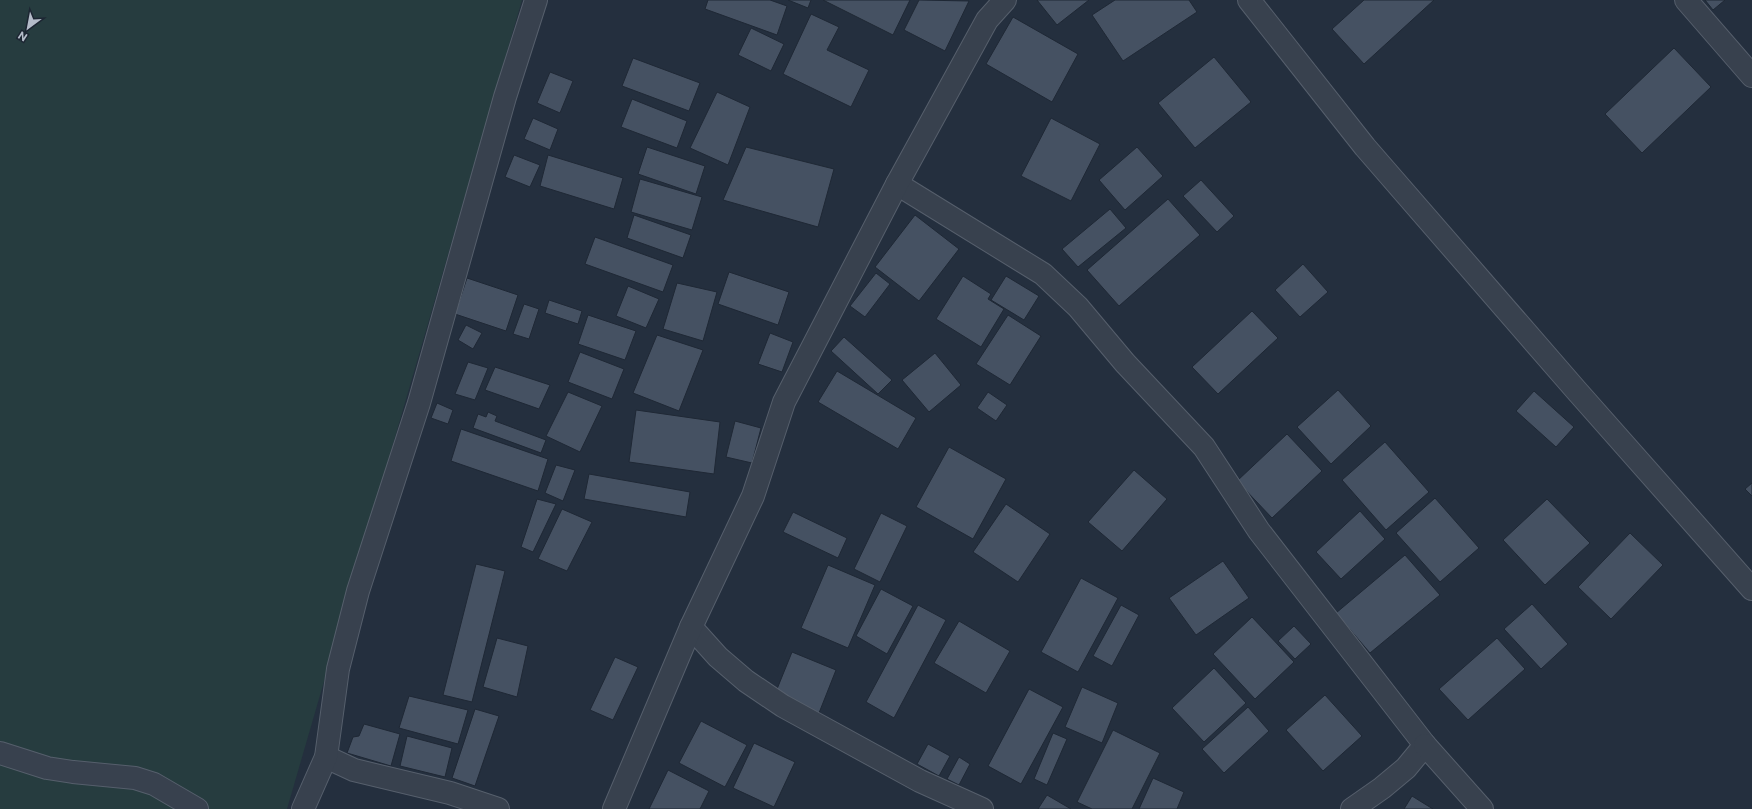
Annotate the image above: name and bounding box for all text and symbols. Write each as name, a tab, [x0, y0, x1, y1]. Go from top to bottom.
north arrow	[8, 8, 48, 48]
text: N	[15, 29, 29, 45]

